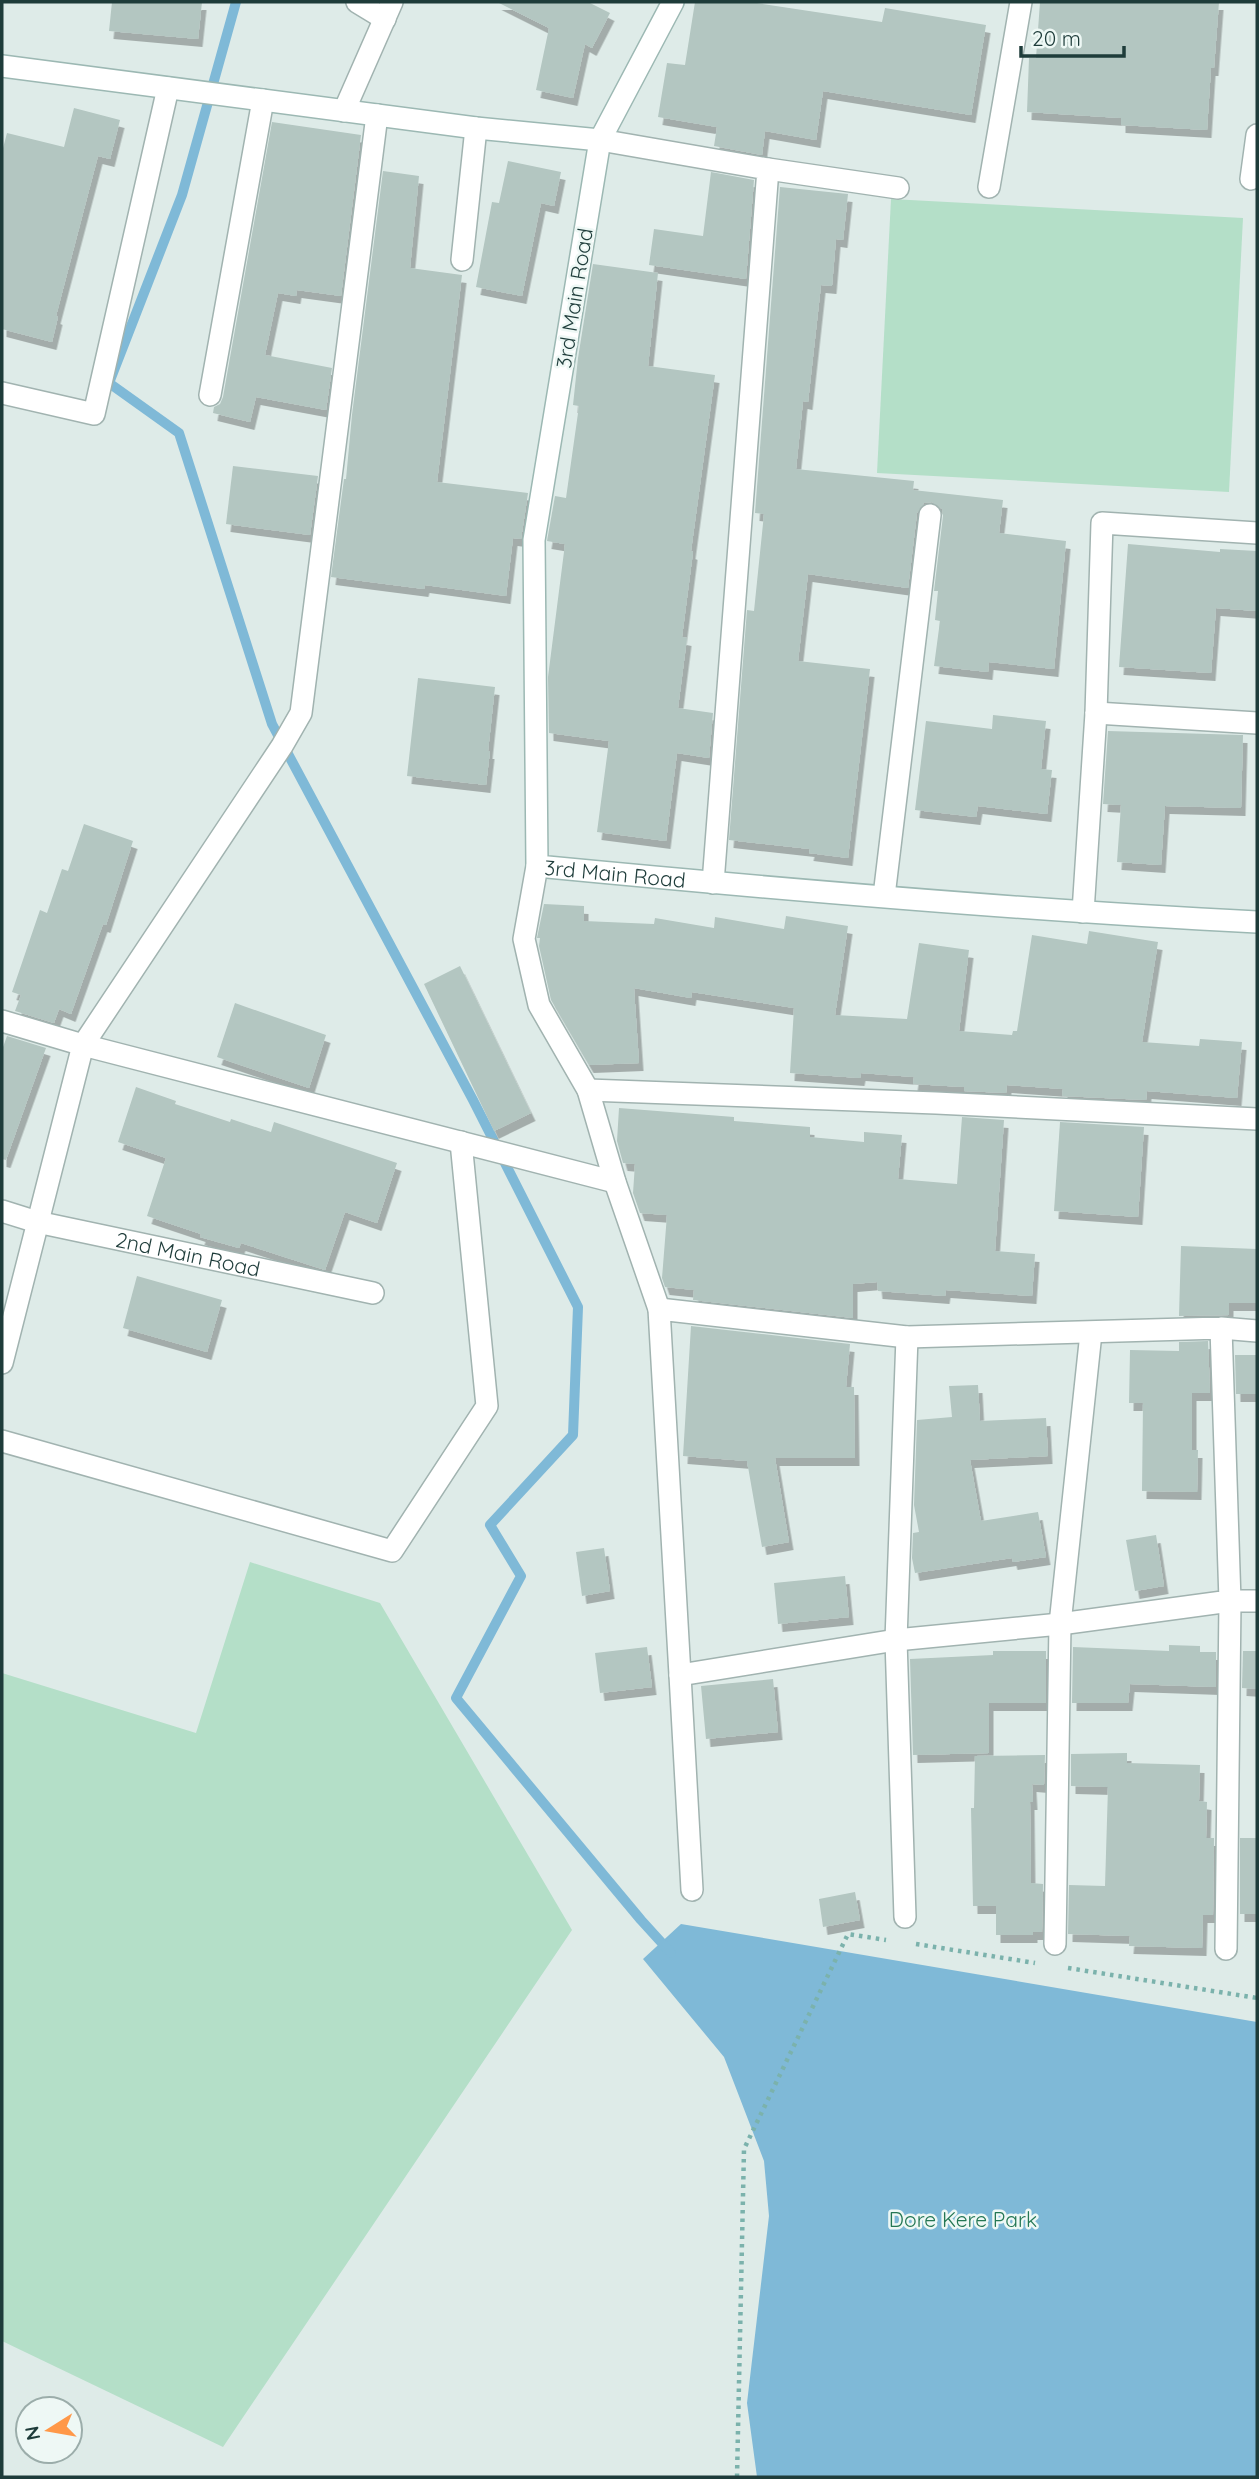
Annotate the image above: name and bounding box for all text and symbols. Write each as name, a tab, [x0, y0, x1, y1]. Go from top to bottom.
scale bar	[1021, 14, 1124, 58]
text: 20 m	[1032, 25, 1081, 51]
street label: 3rd Main Road	[550, 226, 598, 370]
street label: 3rd Main Road	[543, 854, 687, 893]
street label: 2nd Main Road	[113, 1226, 263, 1282]
park label: Dore Kere Park	[889, 2206, 1037, 2232]
north arrow	[14, 2395, 84, 2465]
text: N	[19, 2424, 45, 2442]

